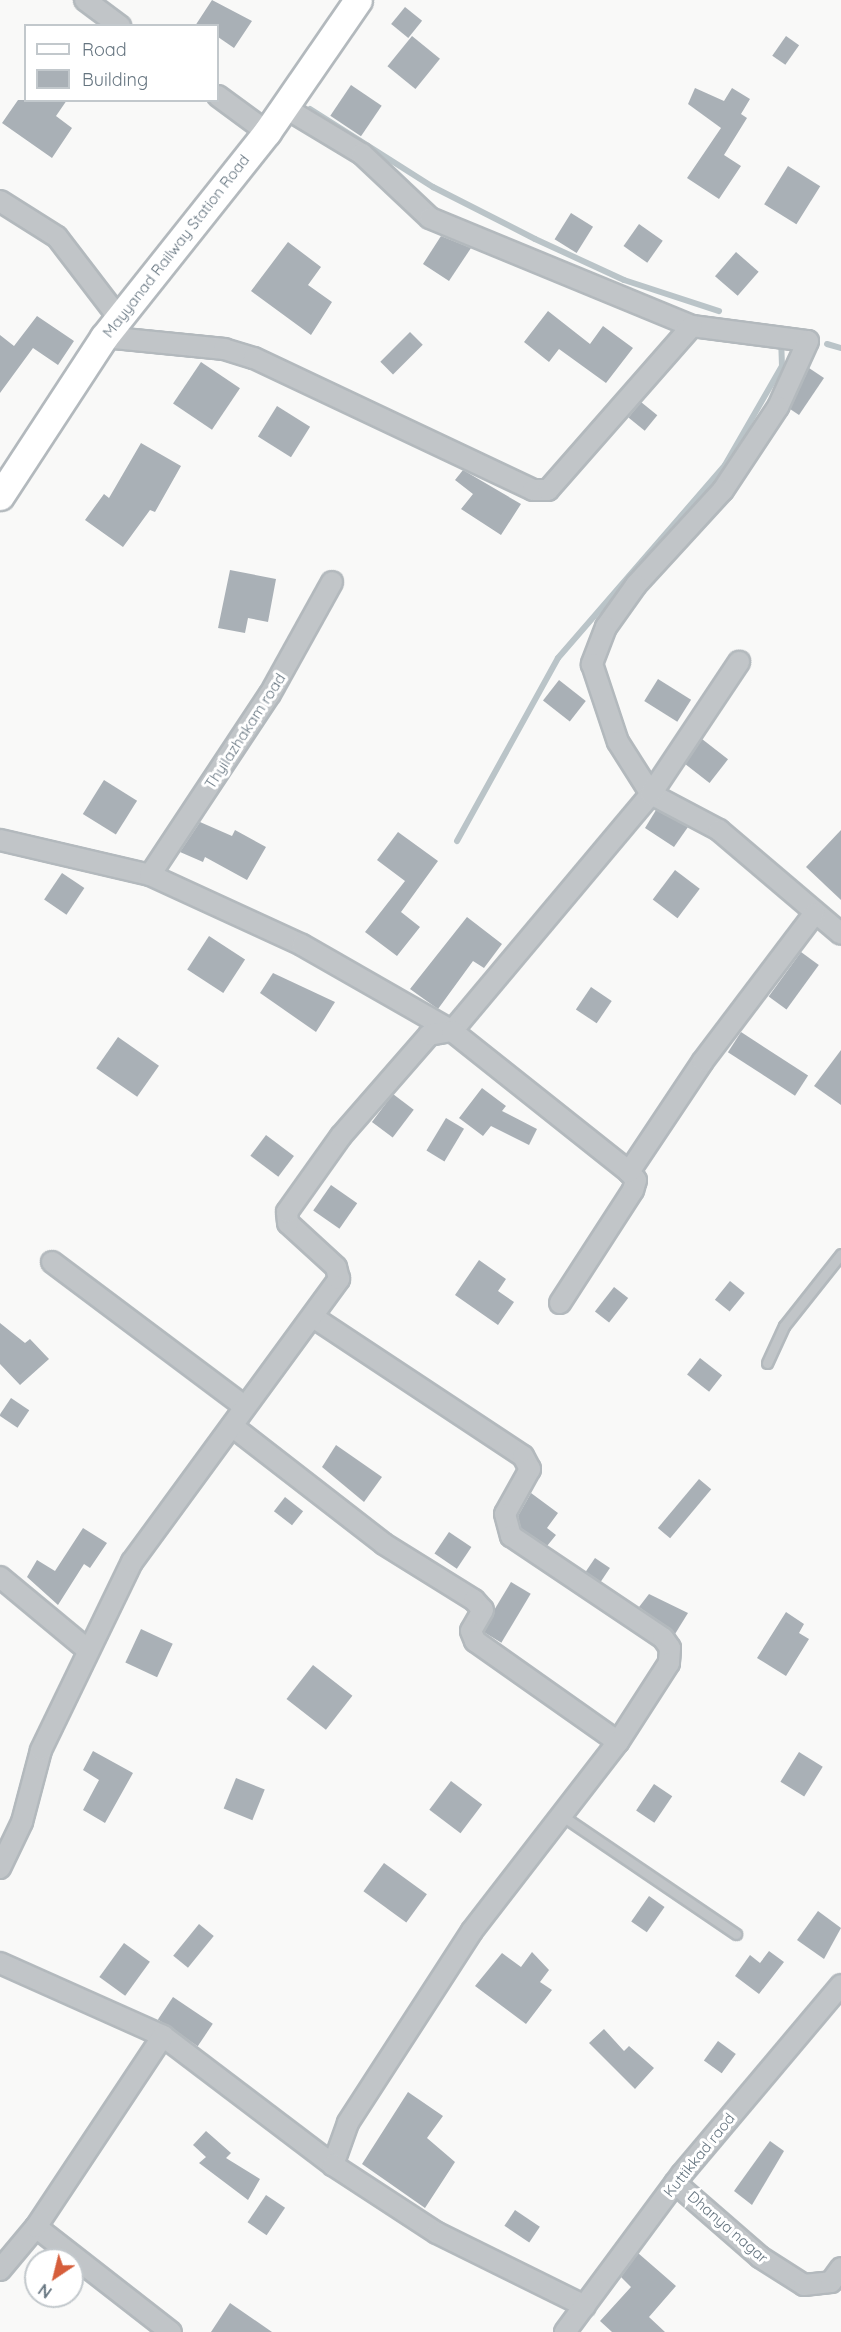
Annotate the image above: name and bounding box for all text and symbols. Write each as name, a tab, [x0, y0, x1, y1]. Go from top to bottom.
legend	[24, 24, 219, 102]
text: Road	[82, 38, 127, 61]
text: Building	[82, 68, 148, 91]
street label: Mayyanad Railway Station Road	[99, 151, 253, 341]
street label: Thyilazhakam road	[201, 670, 289, 792]
street label: Kuttikkad raod	[660, 2109, 738, 2201]
street label: Dhanya nagar	[684, 2187, 772, 2267]
north arrow	[24, 2248, 84, 2308]
text: N	[34, 2280, 55, 2303]

